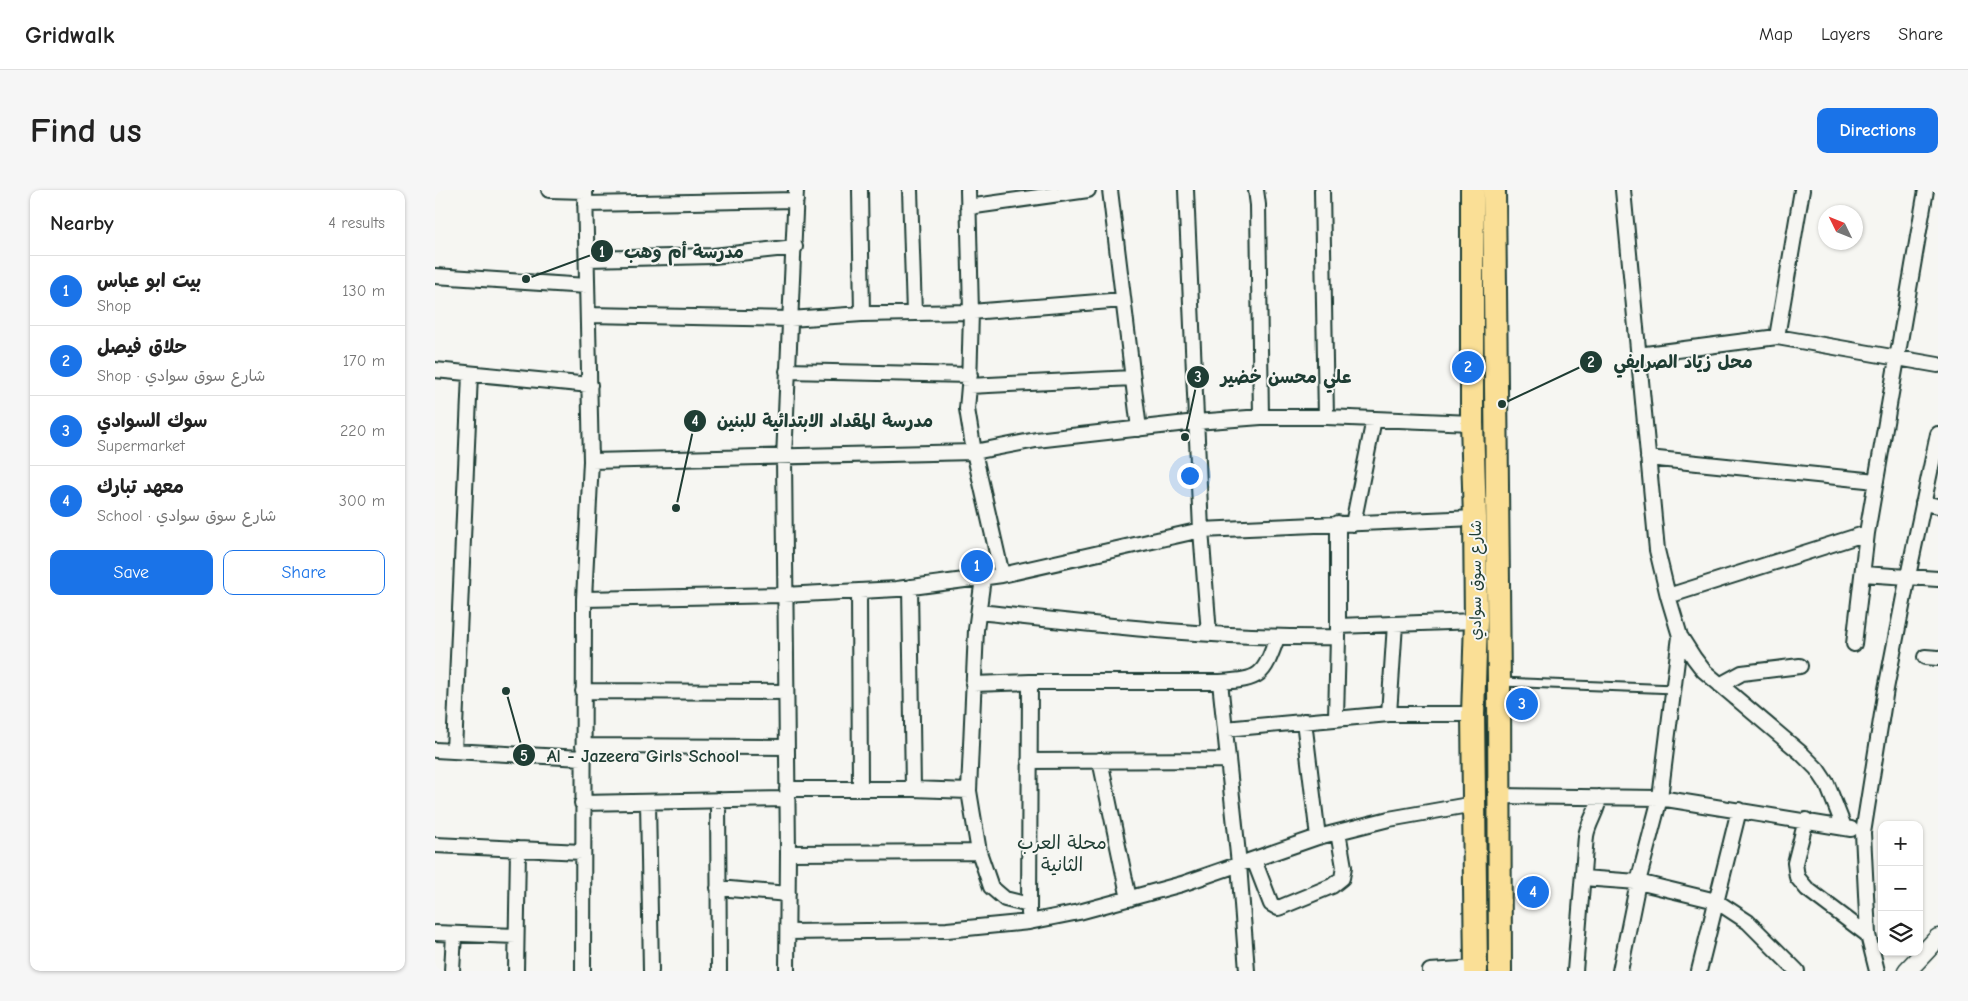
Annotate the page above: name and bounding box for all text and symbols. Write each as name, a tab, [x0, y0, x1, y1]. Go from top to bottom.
text: Gridwalk	[25, 21, 114, 49]
text: Map	[1759, 24, 1793, 45]
text: Layers	[1821, 24, 1870, 45]
text: Share	[1898, 24, 1943, 45]
button: Directions	[1817, 108, 1938, 153]
text: Find us	[30, 110, 142, 151]
north arrow	[1818, 205, 1863, 250]
text: Nearby	[50, 211, 114, 235]
text: 4 results	[328, 214, 385, 232]
callout: مدرسة أم وهب	[589, 235, 754, 268]
text: مدرسة أم وهب	[624, 241, 744, 266]
text: 1	[599, 243, 605, 261]
text: بيت ابو عباس	[97, 270, 201, 292]
text: 1	[63, 282, 69, 300]
text: 130 m	[342, 282, 385, 300]
text: Shop	[97, 297, 131, 315]
text: حلاق فيصل	[97, 336, 187, 358]
callout: محل زياد الصرايفي	[1578, 346, 1762, 379]
pin: 2	[1452, 348, 1484, 386]
text: 2	[62, 352, 70, 370]
text: 170 m	[343, 352, 385, 370]
text: محل زياد الصرايفي	[1613, 352, 1753, 378]
text: 2	[1587, 353, 1595, 371]
callout: علي محسن خضير	[1186, 360, 1361, 393]
text: Shop · شارع سوق سوادي	[97, 367, 265, 385]
text: علي محسن خضير	[1219, 367, 1352, 393]
text: 3	[1194, 368, 1202, 386]
callout: مدرسة المقداد الابتدائية للبنين	[682, 404, 943, 437]
text: سوك السوادي	[97, 410, 207, 432]
text: مدرسة المقداد الابتدائية للبنين	[717, 411, 933, 432]
text: 4	[691, 412, 699, 430]
text: 3	[62, 422, 70, 440]
text: 220 m	[340, 422, 385, 440]
text: Supermarket	[97, 437, 185, 455]
your location	[1177, 463, 1203, 489]
text: معهد تبارك	[97, 476, 184, 498]
text: 4	[62, 492, 70, 510]
text: 300 m	[339, 492, 385, 510]
text: School · شارع سوق سوادي	[97, 507, 276, 525]
street label: شارع سوق سوادي	[1467, 520, 1487, 640]
pin: 1	[961, 547, 993, 585]
button: Save	[50, 550, 213, 595]
button: Share	[223, 550, 385, 595]
pin: 3	[1506, 685, 1538, 723]
callout: Al - Jazeera Girls School	[512, 739, 750, 772]
text: Al - Jazeera Girls School	[547, 746, 739, 767]
text: 5	[520, 747, 528, 765]
map controls	[1878, 821, 1923, 956]
button: +	[1878, 821, 1923, 866]
district label: محلة العرب الثانية	[1017, 832, 1107, 876]
button: −	[1878, 866, 1923, 911]
pin: 4	[1517, 873, 1549, 911]
button: layers	[1878, 911, 1923, 956]

